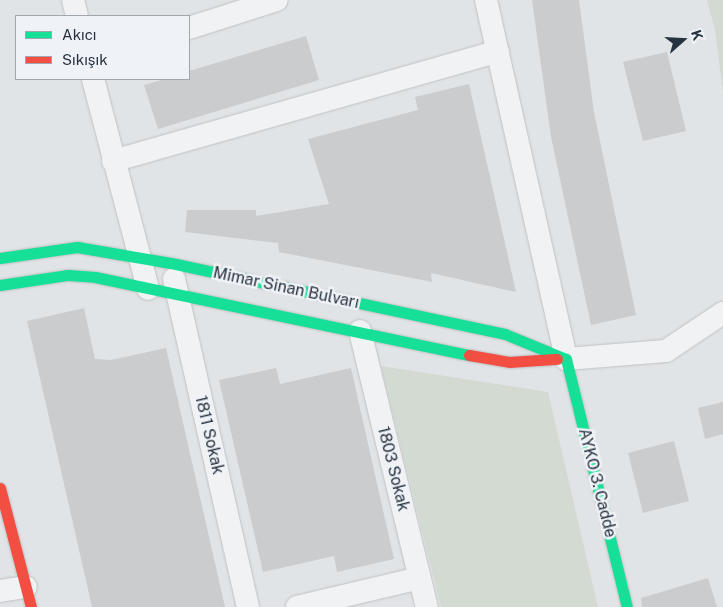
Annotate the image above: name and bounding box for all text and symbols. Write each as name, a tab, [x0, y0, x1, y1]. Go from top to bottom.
legend	[15, 15, 190, 80]
north arrow	[658, 15, 708, 65]
text: Akıcı	[62, 26, 96, 43]
text: K	[688, 28, 706, 42]
text: Sıkışık	[62, 51, 108, 68]
street label: Mimar Sinan Bulvarı	[211, 263, 361, 313]
street label: 1811 Sokak	[191, 394, 227, 476]
street label: 1803 Sokak	[373, 425, 413, 513]
street label: AYKO 3. Cadde	[574, 426, 620, 540]

